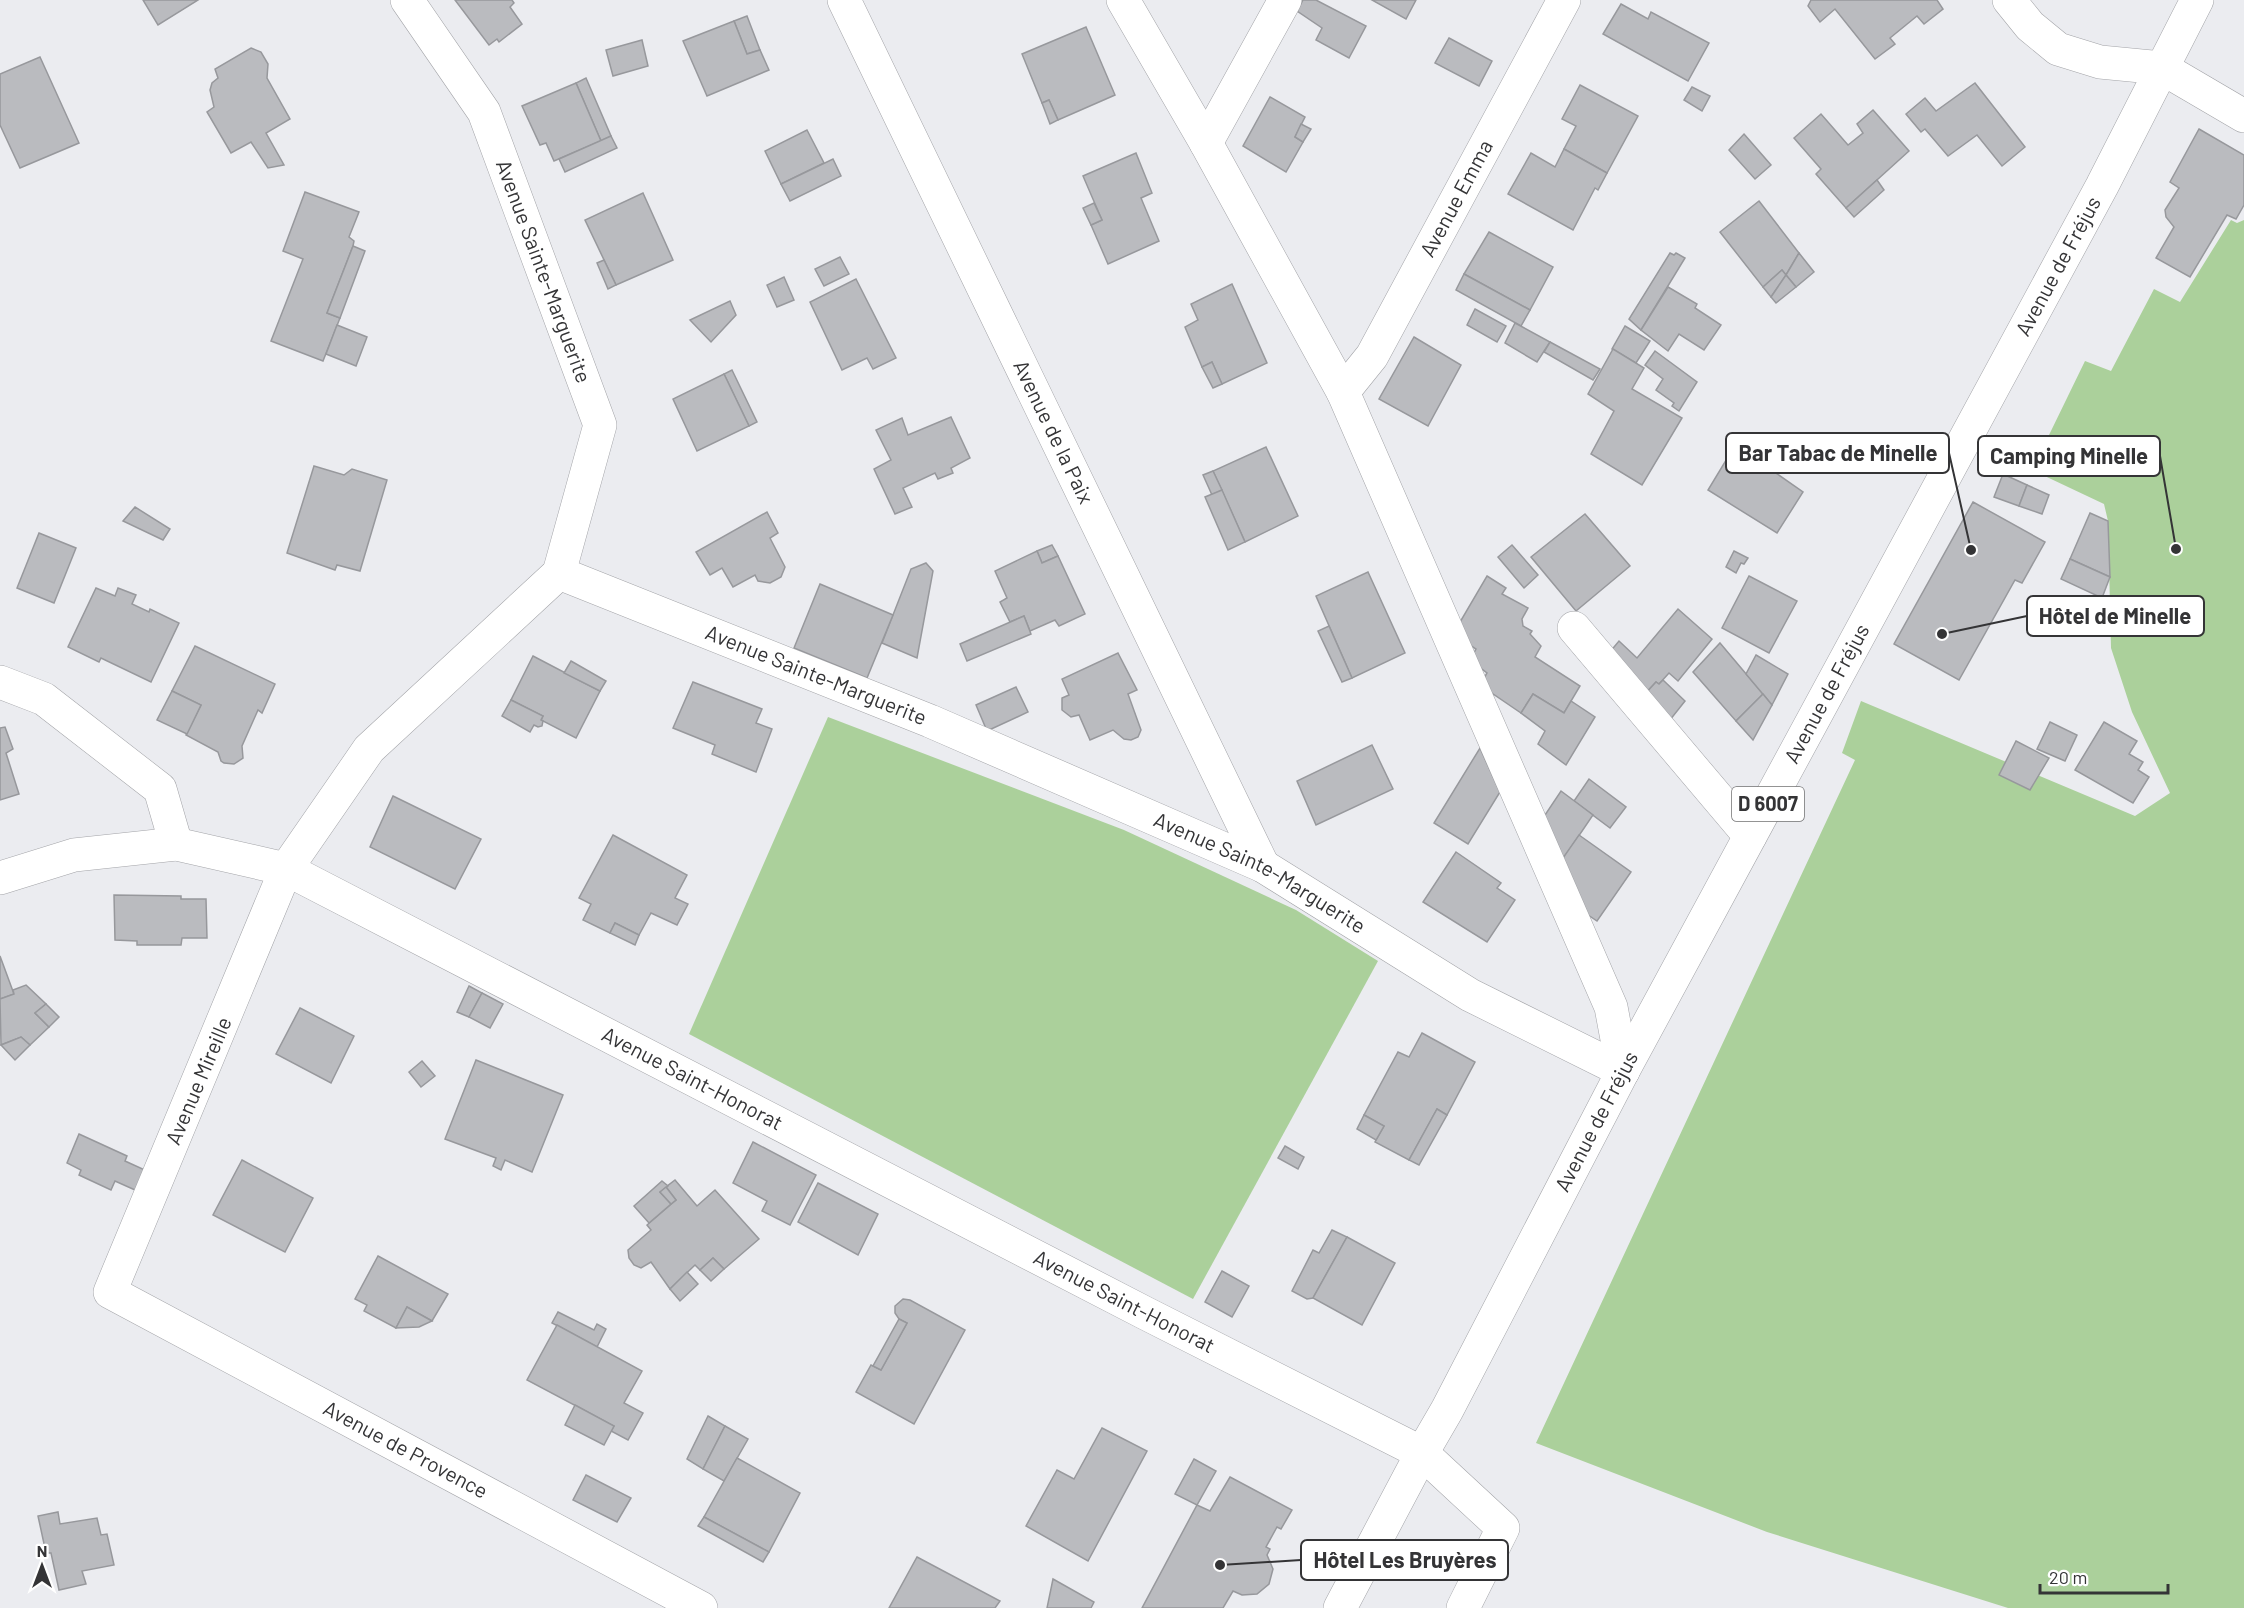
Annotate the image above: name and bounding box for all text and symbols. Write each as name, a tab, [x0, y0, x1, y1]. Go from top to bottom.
street label: Avenue Emma	[1414, 135, 1497, 261]
street label: Avenue Sainte-Marguerite	[492, 156, 597, 386]
street label: Avenue de Fréjus	[2009, 192, 2105, 340]
street label: Avenue de la Paix	[1009, 356, 1100, 507]
callout: Bar Tabac de Minelle	[1726, 433, 1949, 473]
callout: Camping Minelle	[1978, 436, 2160, 476]
text: Bar Tabac de Minelle	[1739, 439, 1937, 465]
text: Camping Minelle	[1990, 442, 2148, 468]
callout: Hôtel de Minelle	[2027, 596, 2204, 636]
text: Hôtel de Minelle	[2039, 602, 2191, 628]
street label: Avenue Sainte-Marguerite	[702, 619, 931, 729]
street label: Avenue de Fréjus	[1778, 619, 1874, 767]
road number: D 6007	[1732, 787, 1804, 821]
street label: Avenue Sainte-Marguerite	[1151, 806, 1371, 938]
street label: Avenue Mireille	[159, 1013, 236, 1148]
street label: Avenue Saint-Honorat	[598, 1021, 787, 1135]
street label: Avenue de Fréjus	[1549, 1046, 1642, 1195]
street label: Avenue Saint-Honorat	[1030, 1244, 1219, 1357]
street label: Avenue de Provence	[320, 1394, 493, 1503]
north arrow	[12, 1536, 72, 1596]
callout: Hôtel Les Bruyères	[1301, 1540, 1508, 1580]
text: N	[37, 1541, 47, 1560]
text: Hôtel Les Bruyères	[1314, 1546, 1496, 1572]
scale bar	[2040, 1557, 2168, 1595]
text: 20 m	[2049, 1566, 2087, 1588]

